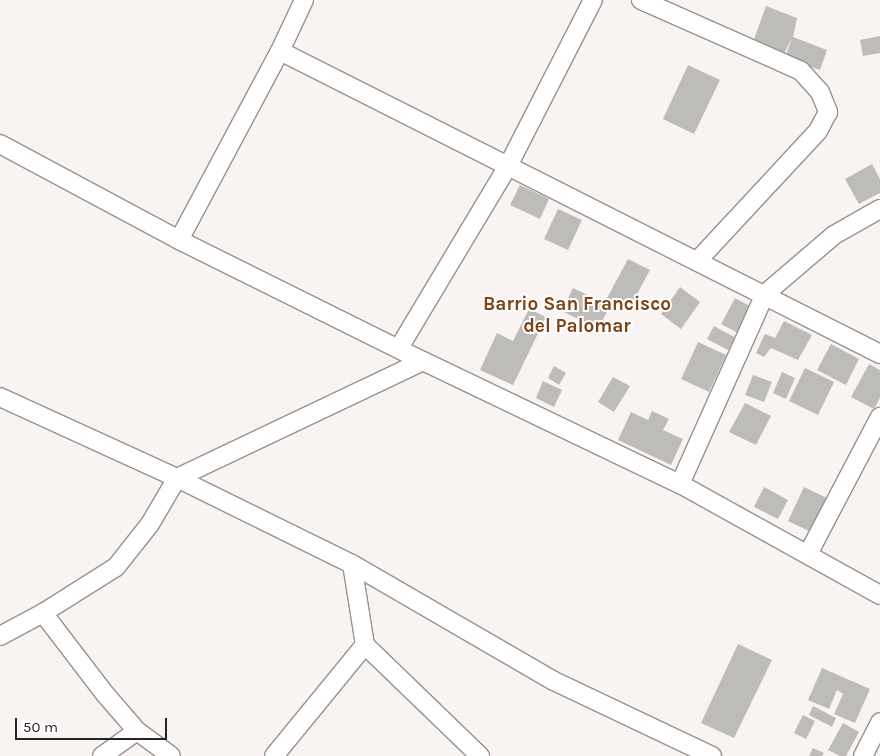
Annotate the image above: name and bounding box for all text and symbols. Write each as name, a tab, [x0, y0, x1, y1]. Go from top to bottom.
district label: Barrio San Francisco del Palomar	[483, 294, 671, 338]
scale bar	[18, 708, 170, 740]
text: 50 m	[23, 718, 58, 736]

